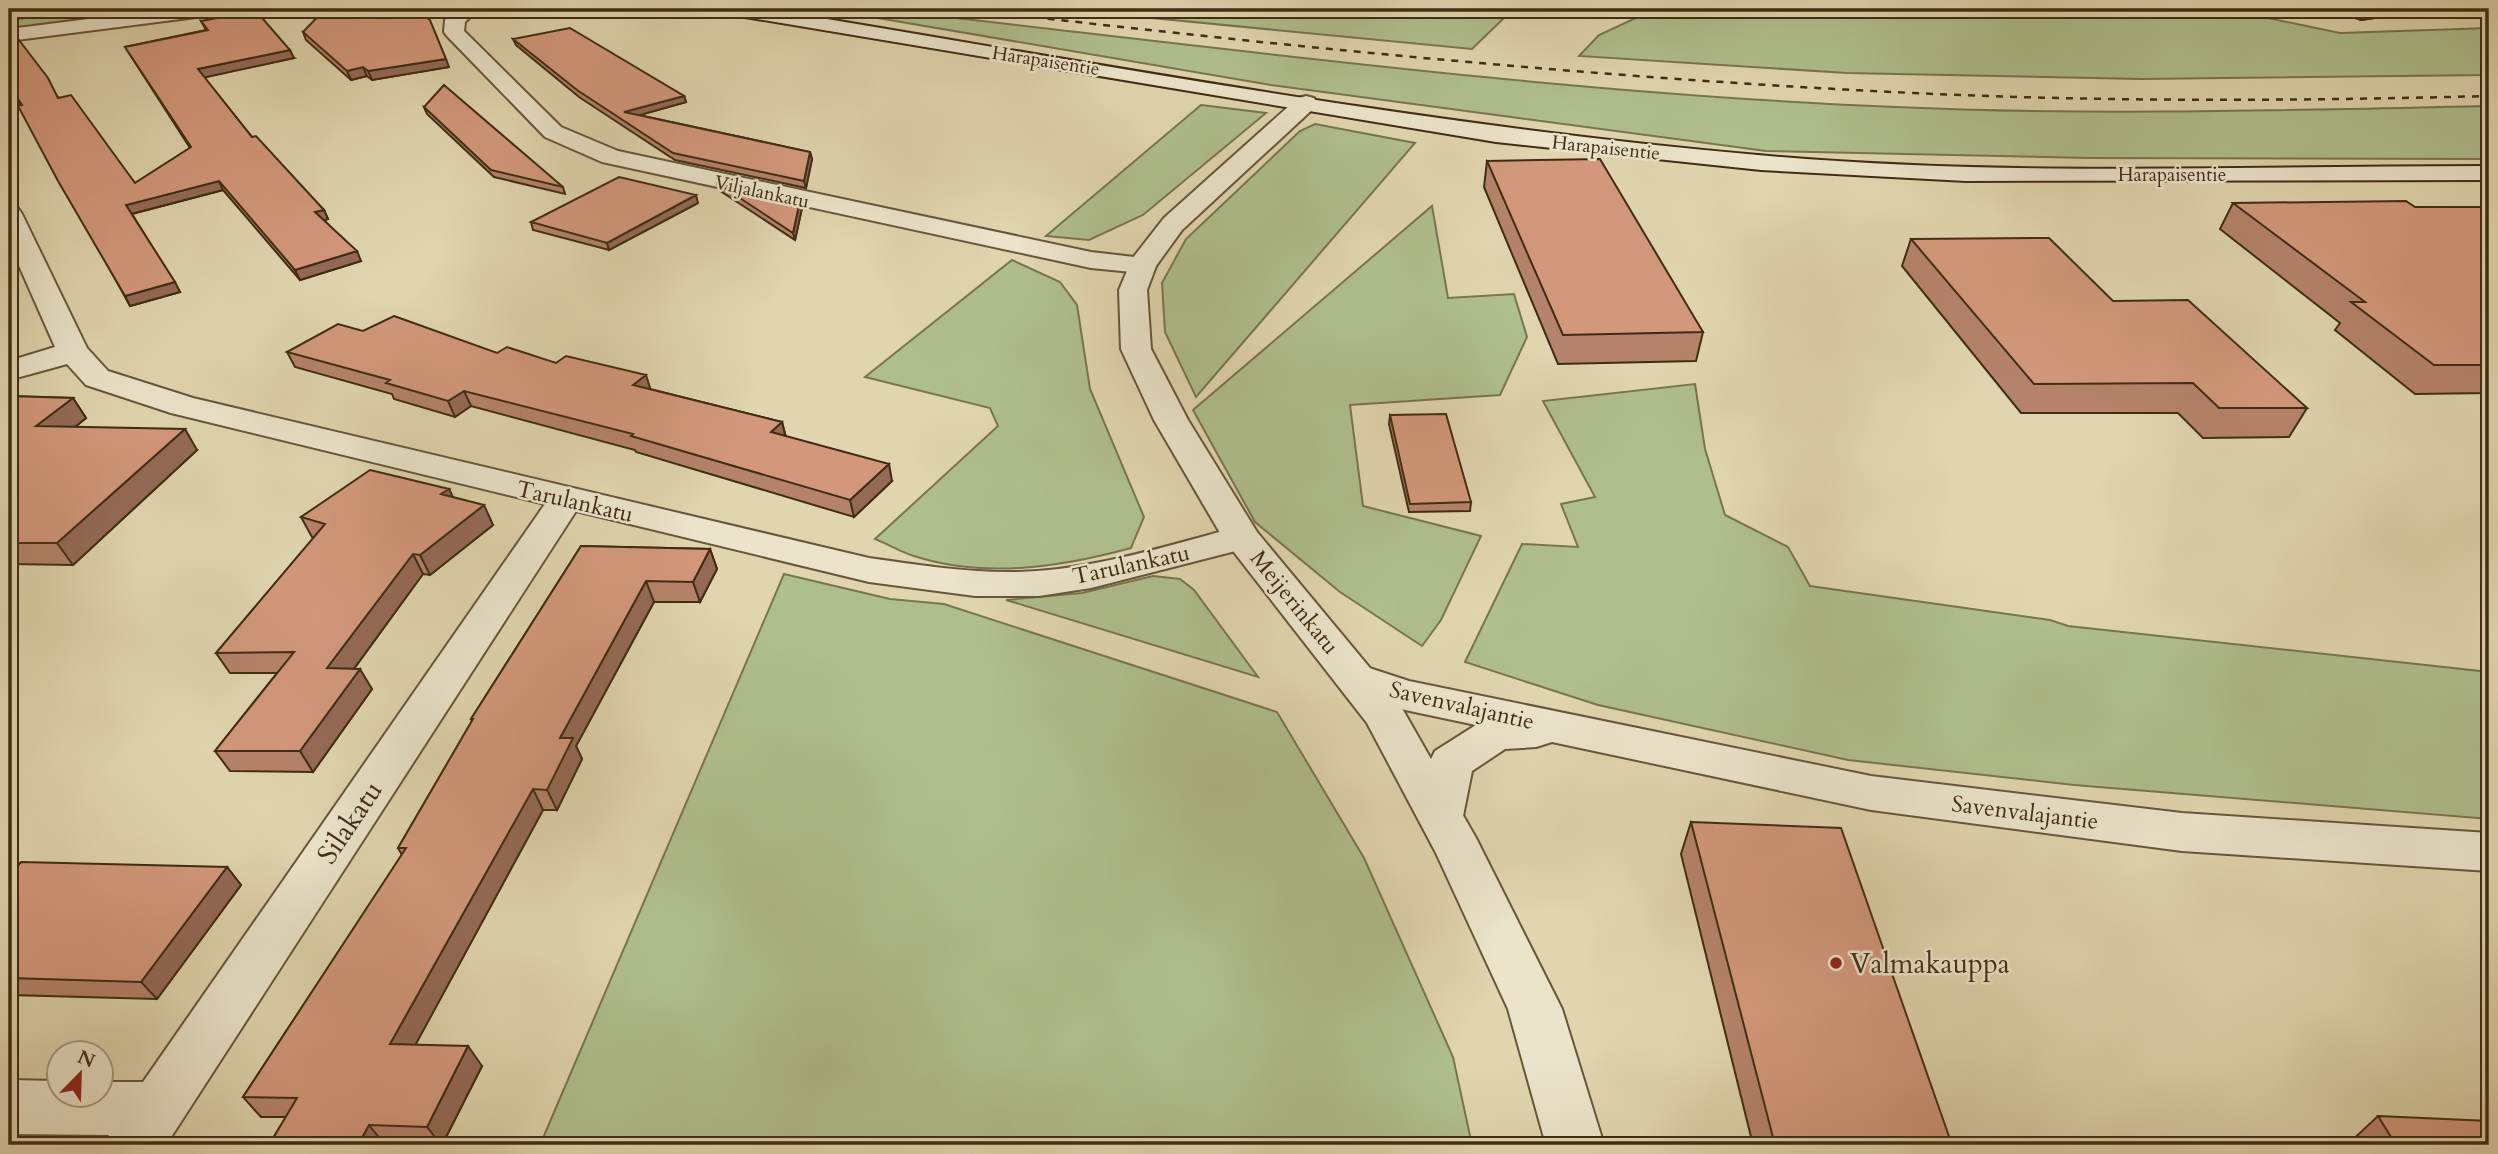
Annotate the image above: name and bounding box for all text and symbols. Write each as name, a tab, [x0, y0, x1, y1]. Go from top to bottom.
street label: Harapaisentie	[990, 40, 1102, 82]
street label: Harapaisentie	[1551, 129, 1661, 167]
street label: Harapaisentie	[2118, 162, 2226, 188]
street label: Viljalankatu	[712, 169, 812, 215]
street label: Tarulankatu	[514, 473, 636, 530]
street label: Tarulankatu	[1070, 537, 1192, 592]
street label: Meijerinkatu	[1243, 544, 1346, 661]
street label: Savenvalajantie	[1386, 674, 1537, 737]
street label: Silakatu	[308, 774, 391, 871]
street label: Savenvalajantie	[1950, 788, 2100, 837]
place label: Valmakauppa	[1850, 945, 2010, 983]
marker: Valmakauppa	[1828, 955, 1844, 971]
north arrow	[46, 1038, 116, 1108]
text: N	[74, 1044, 99, 1075]

